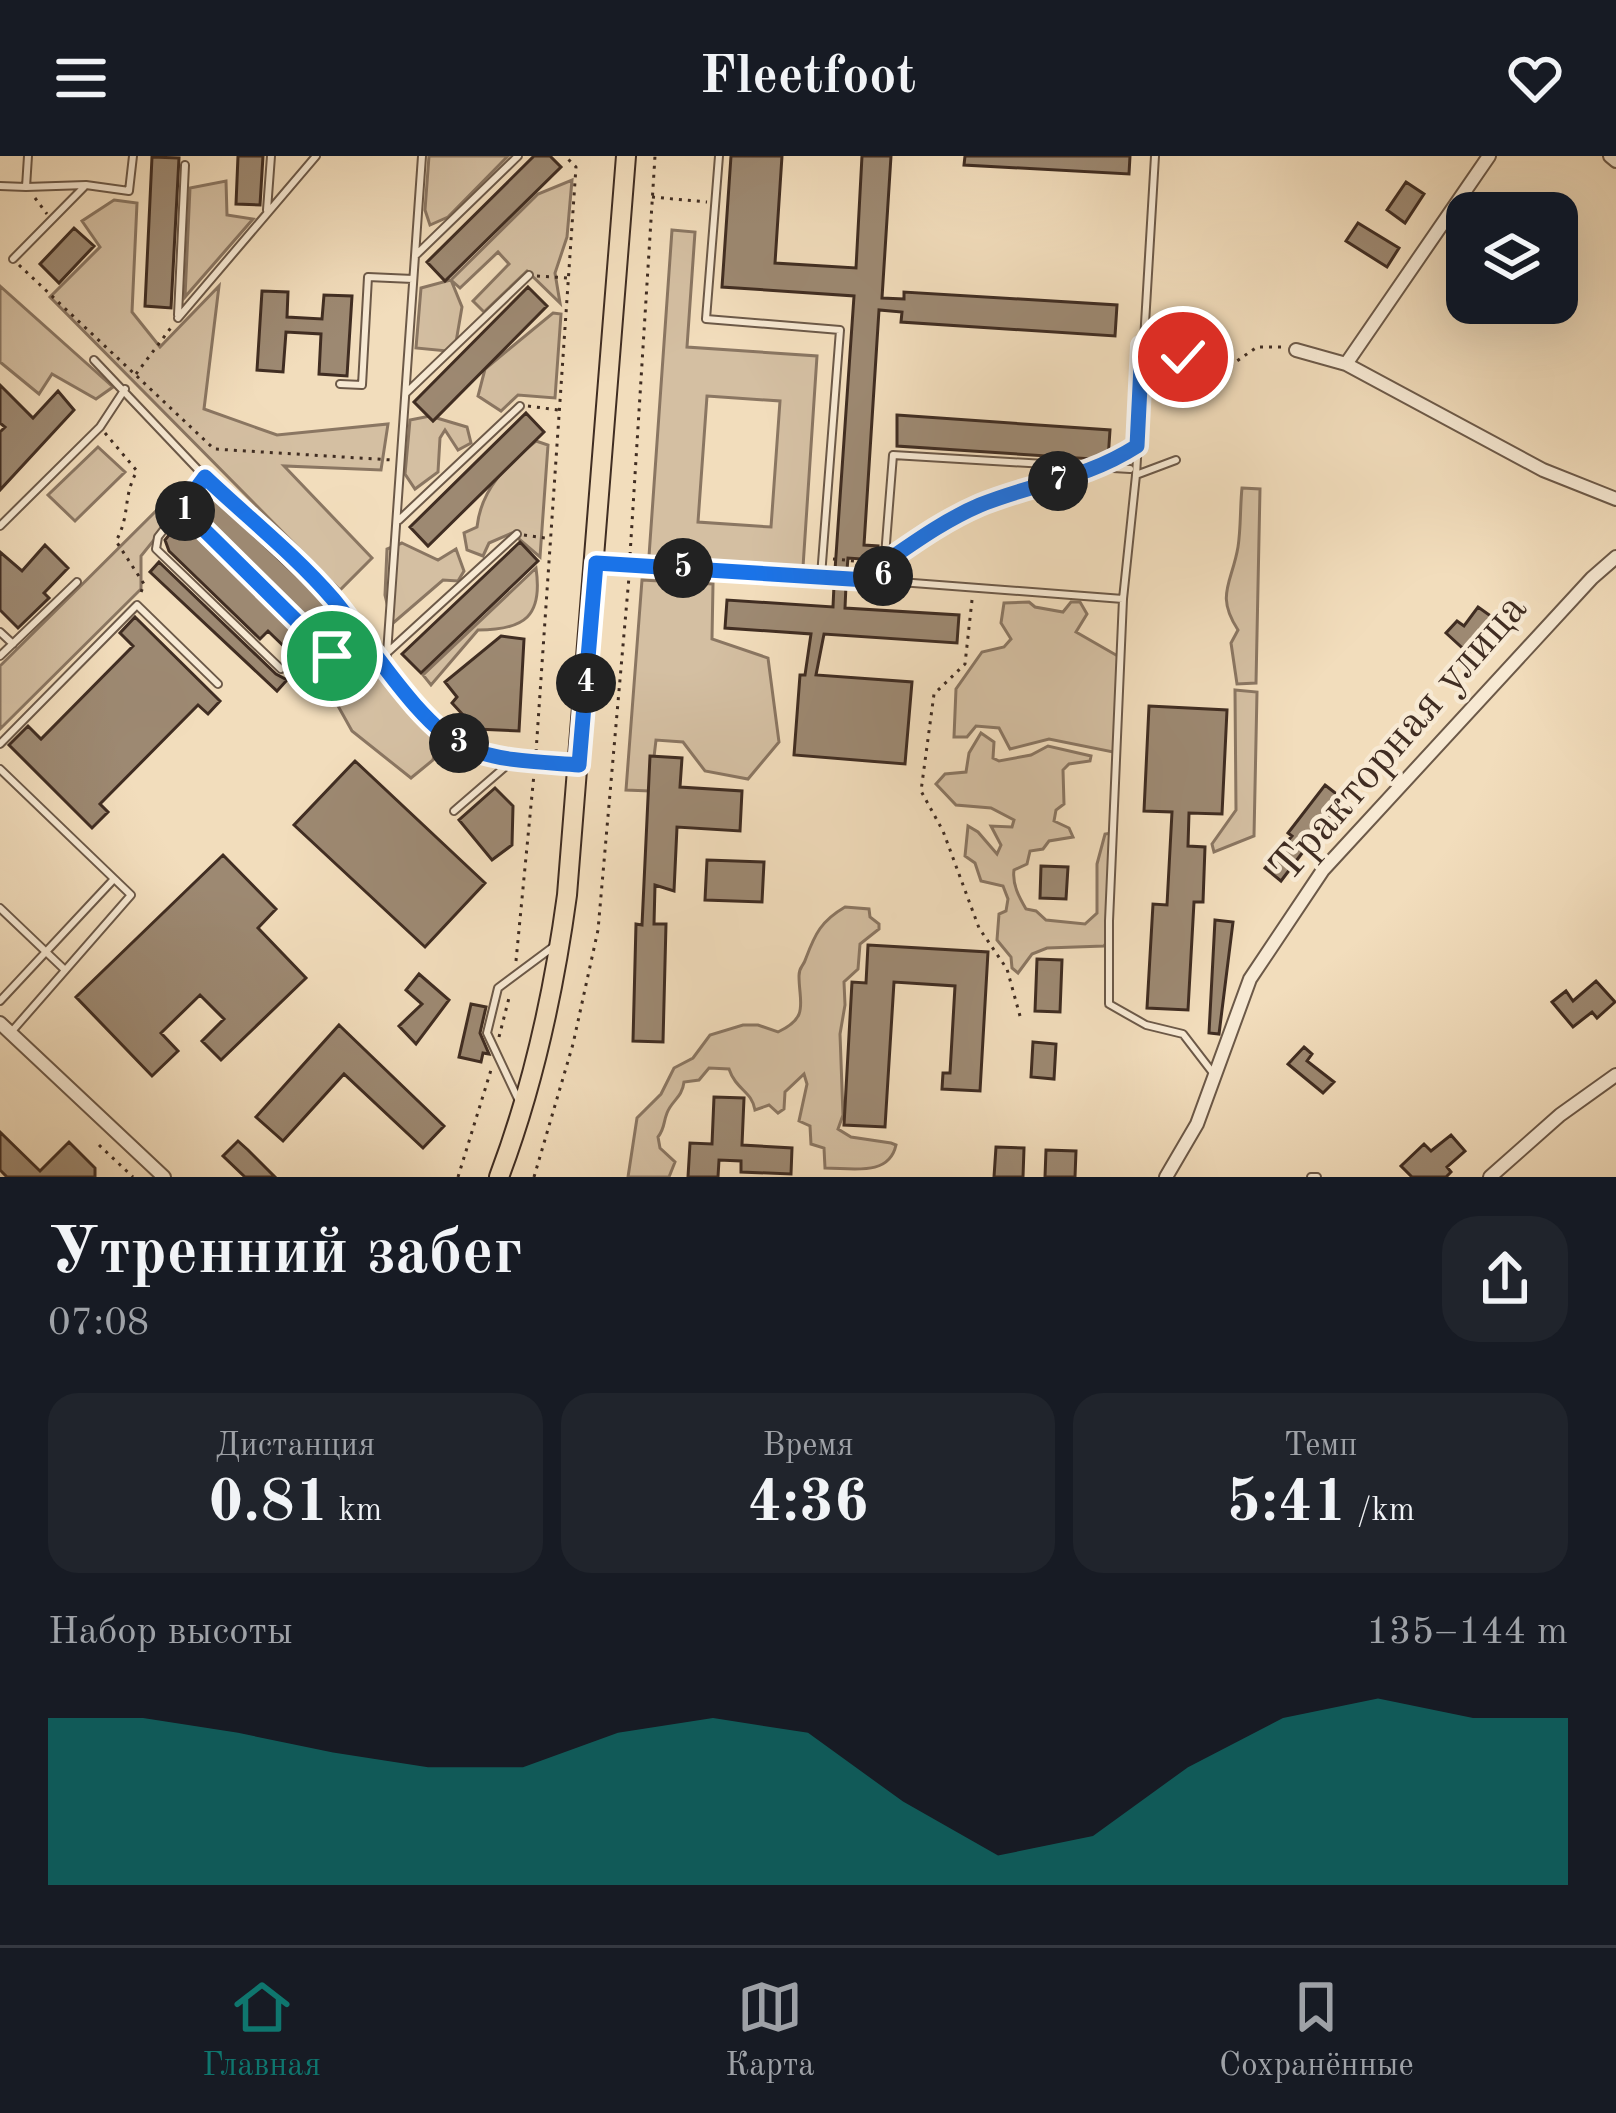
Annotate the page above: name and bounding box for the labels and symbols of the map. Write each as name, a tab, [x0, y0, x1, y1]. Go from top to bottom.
pin	[1132, 306, 1234, 408]
pin: 7	[1028, 451, 1088, 511]
pin: 1	[155, 481, 215, 541]
pin: 5	[653, 538, 713, 598]
pin: 6	[853, 546, 913, 606]
street label: Тракторная улица	[1263, 586, 1537, 892]
pin	[281, 605, 383, 707]
pin: 4	[556, 653, 616, 713]
pin: 3	[429, 713, 489, 773]

